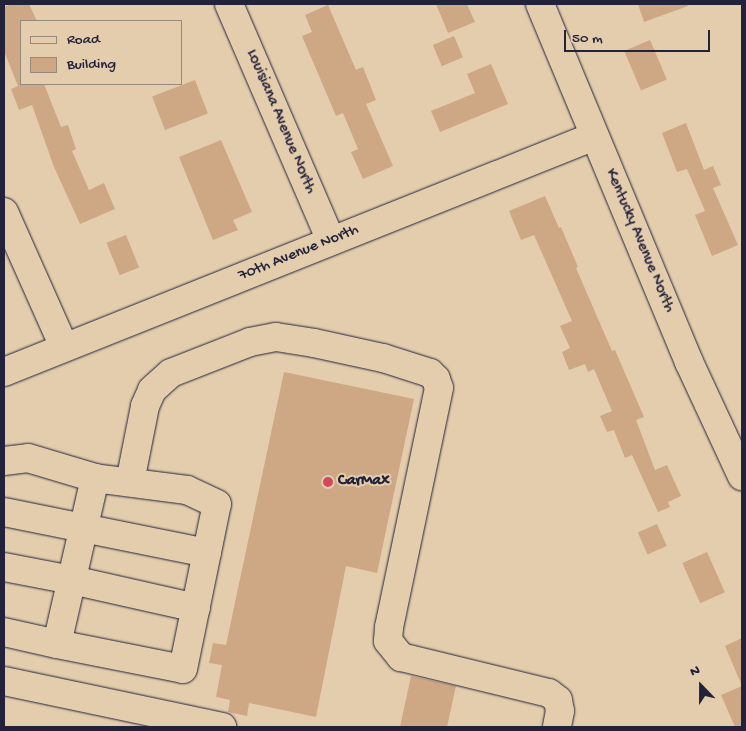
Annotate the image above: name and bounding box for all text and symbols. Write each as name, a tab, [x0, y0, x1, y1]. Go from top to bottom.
legend	[20, 20, 182, 85]
scale bar	[566, 20, 712, 52]
text: 50 m	[572, 30, 603, 48]
text: Road	[67, 31, 100, 49]
street label: Louisiana Avenue North	[241, 47, 319, 197]
text: Building	[67, 56, 116, 74]
street label: Kentucky Avenue North	[600, 166, 678, 316]
street label: 70th Avenue North	[236, 221, 362, 287]
place label: CarMax	[338, 472, 390, 492]
marker: CarMax	[322, 476, 334, 488]
north arrow	[676, 661, 726, 711]
text: N	[688, 662, 703, 681]

